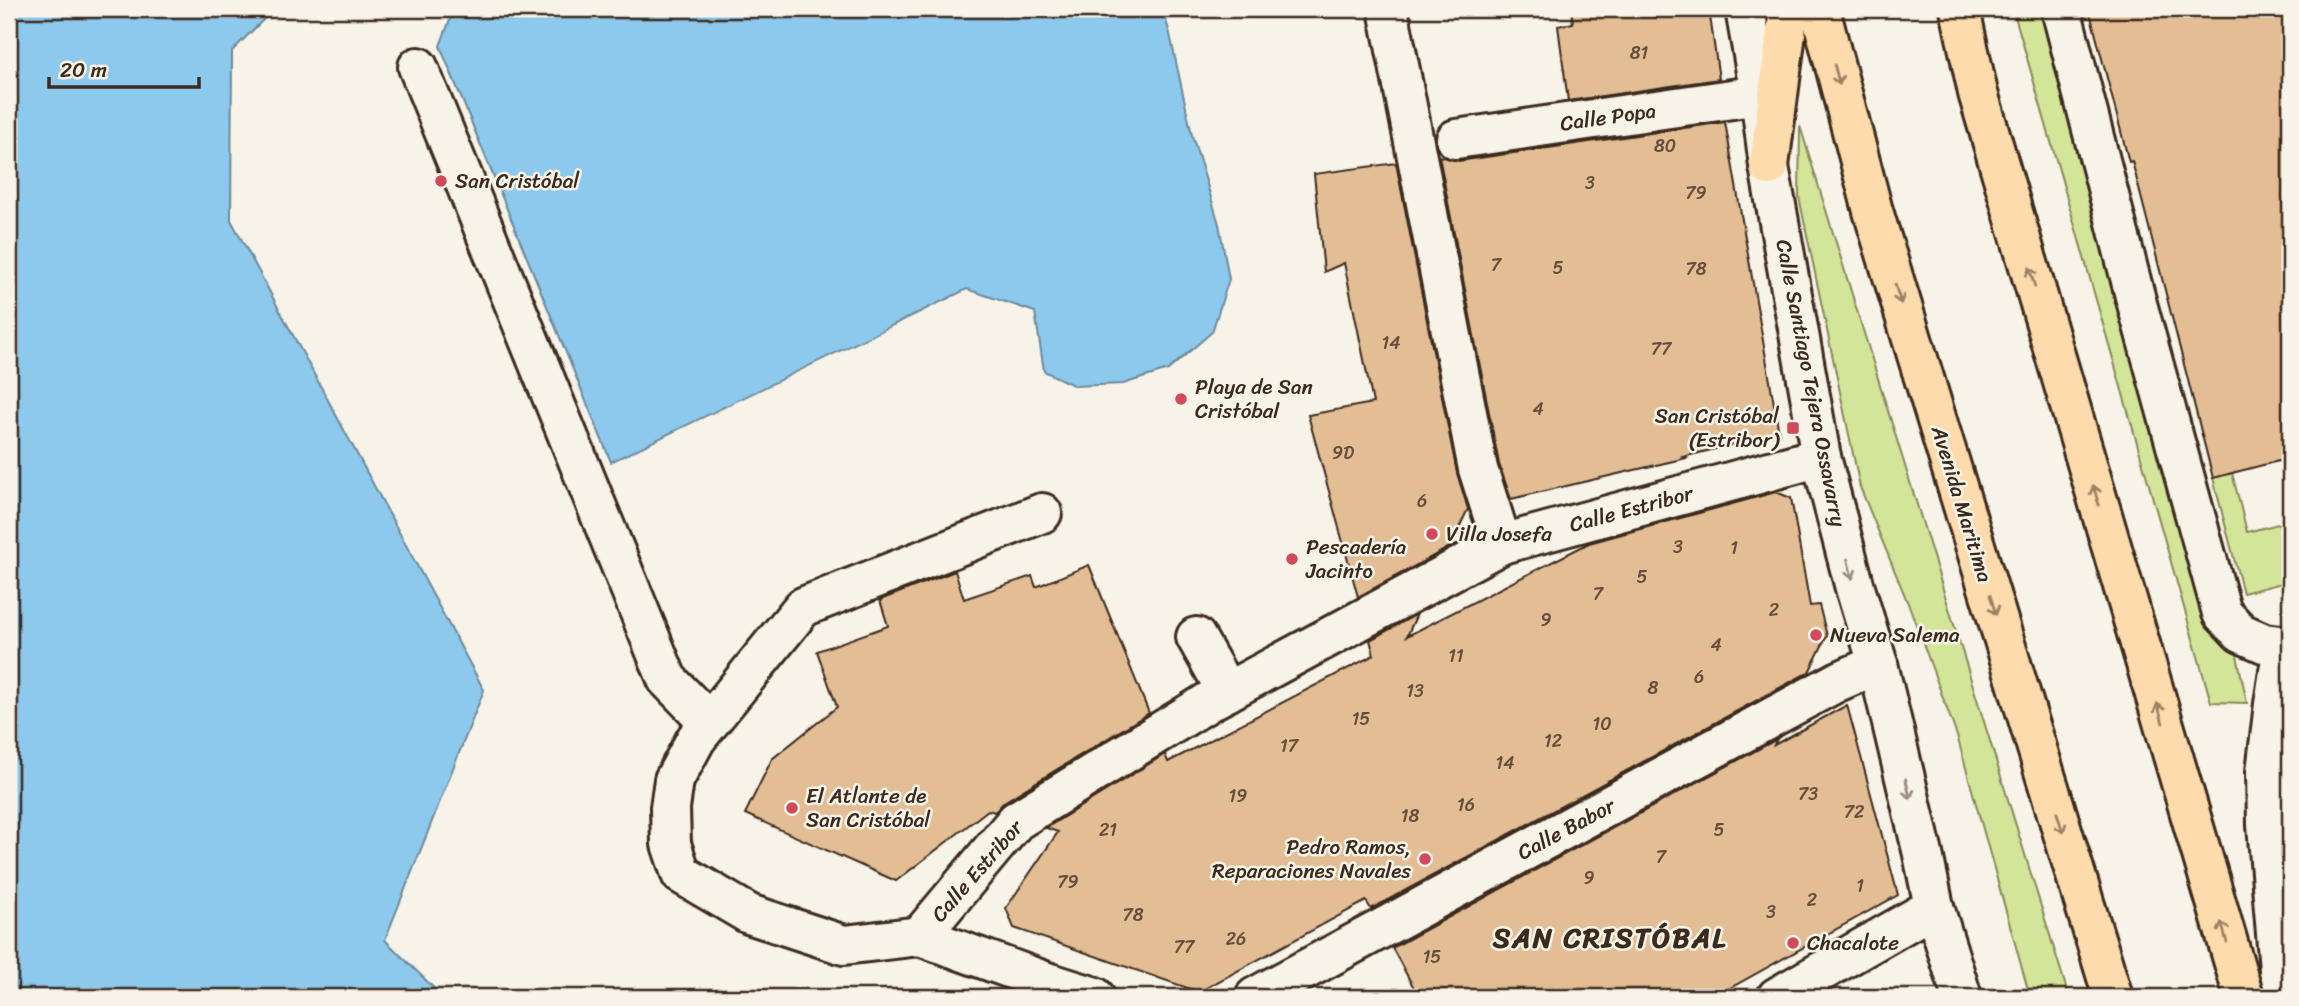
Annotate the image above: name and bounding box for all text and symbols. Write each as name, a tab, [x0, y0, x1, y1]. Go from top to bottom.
house number: 81	[1630, 37, 1649, 69]
scale bar	[49, 46, 200, 90]
text: 20 m	[60, 51, 107, 89]
one-way arrow	[1831, 63, 1844, 86]
street label: Calle Popa	[1558, 91, 1659, 143]
house number: 80	[1654, 130, 1676, 162]
place label: San Cristóbal	[455, 162, 580, 200]
house number: 3	[1585, 167, 1595, 199]
marker: San Cristóbal	[433, 173, 449, 189]
house number: 79	[1685, 177, 1707, 209]
street label: Calle Santiago Tejera Ossavarry	[1764, 236, 1858, 530]
house number: 7	[1491, 249, 1503, 281]
house number: 5	[1553, 252, 1564, 284]
house number: 78	[1685, 253, 1707, 285]
one-way arrow	[2025, 266, 2038, 288]
one-way arrow	[1892, 283, 1905, 305]
house number: 14	[1382, 327, 1400, 359]
house number: 77	[1651, 333, 1673, 365]
place label: Playa de San Cristóbal	[1195, 368, 1313, 430]
marker: Playa de San Cristóbal	[1173, 391, 1189, 407]
house number: 4	[1532, 393, 1544, 425]
place label: San Cristóbal (Estribor)	[1655, 397, 1781, 459]
marker: San Cristóbal (Estribor)	[1785, 420, 1801, 436]
street label: Avenida Maritima	[1920, 420, 2004, 588]
house number: 9D	[1332, 437, 1354, 469]
street label: Calle Estribor	[1565, 474, 1698, 544]
one-way arrow	[2089, 484, 2102, 506]
house number: 6	[1417, 485, 1427, 517]
place label: Villa Josefa	[1446, 515, 1552, 553]
marker: Villa Josefa	[1424, 526, 1440, 542]
place label: Pescadería Jacinto	[1305, 528, 1407, 590]
house number: 3	[1673, 531, 1683, 563]
house number: 1	[1730, 532, 1738, 564]
marker: Pescadería Jacinto	[1284, 551, 1300, 567]
one-way arrow	[1844, 557, 1857, 580]
house number: 5	[1637, 561, 1648, 593]
house number: 7	[1593, 578, 1605, 610]
house number: 2	[1769, 594, 1779, 626]
one-way arrow	[1988, 594, 2001, 616]
house number: 9	[1540, 604, 1552, 636]
place label: Nueva Salema	[1830, 616, 1960, 654]
marker: Nueva Salema	[1808, 627, 1824, 643]
house number: 4	[1710, 629, 1722, 661]
house number: 11	[1448, 640, 1464, 672]
house number: 6	[1694, 661, 1704, 693]
house number: 8	[1648, 672, 1659, 704]
house number: 13	[1406, 675, 1424, 707]
house number: 15	[1352, 703, 1370, 735]
one-way arrow	[2153, 703, 2166, 725]
house number: 10	[1592, 708, 1612, 740]
house number: 12	[1544, 725, 1562, 757]
house number: 17	[1280, 730, 1300, 762]
house number: 14	[1496, 747, 1514, 779]
place label: El Atlante de San Cristóbal	[806, 777, 931, 839]
one-way arrow	[1902, 777, 1915, 800]
house number: 73	[1798, 778, 1818, 810]
house number: 19	[1229, 780, 1247, 812]
street label: Calle Babor	[1510, 787, 1623, 871]
house number: 16	[1457, 789, 1475, 821]
house number: 72	[1844, 796, 1864, 828]
marker: El Atlante de San Cristóbal	[784, 800, 800, 816]
house number: 18	[1401, 800, 1419, 832]
street label: Calle Estribor	[921, 810, 1034, 931]
one-way arrow	[2055, 811, 2067, 833]
house number: 21	[1099, 814, 1117, 846]
house number: 5	[1714, 814, 1725, 846]
place label: Pedro Ramos, Reparaciones Navales	[1212, 828, 1411, 890]
house number: 7	[1656, 841, 1668, 873]
marker: Pedro Ramos, Reparaciones Navales	[1417, 851, 1433, 867]
house number: 9	[1583, 862, 1595, 894]
house number: 79	[1057, 866, 1079, 898]
house number: 1	[1856, 870, 1864, 902]
house number: 2	[1807, 884, 1817, 916]
house number: 3	[1766, 896, 1776, 928]
house number: 78	[1122, 899, 1144, 931]
district label: SAN CRISTÓBAL	[1492, 913, 1727, 962]
one-way arrow	[2217, 921, 2230, 943]
house number: 26	[1226, 923, 1246, 955]
place label: Chacalote	[1807, 924, 1899, 962]
house number: 77	[1174, 931, 1196, 963]
marker: Chacalote	[1785, 935, 1801, 951]
house number: 15	[1423, 941, 1441, 973]

